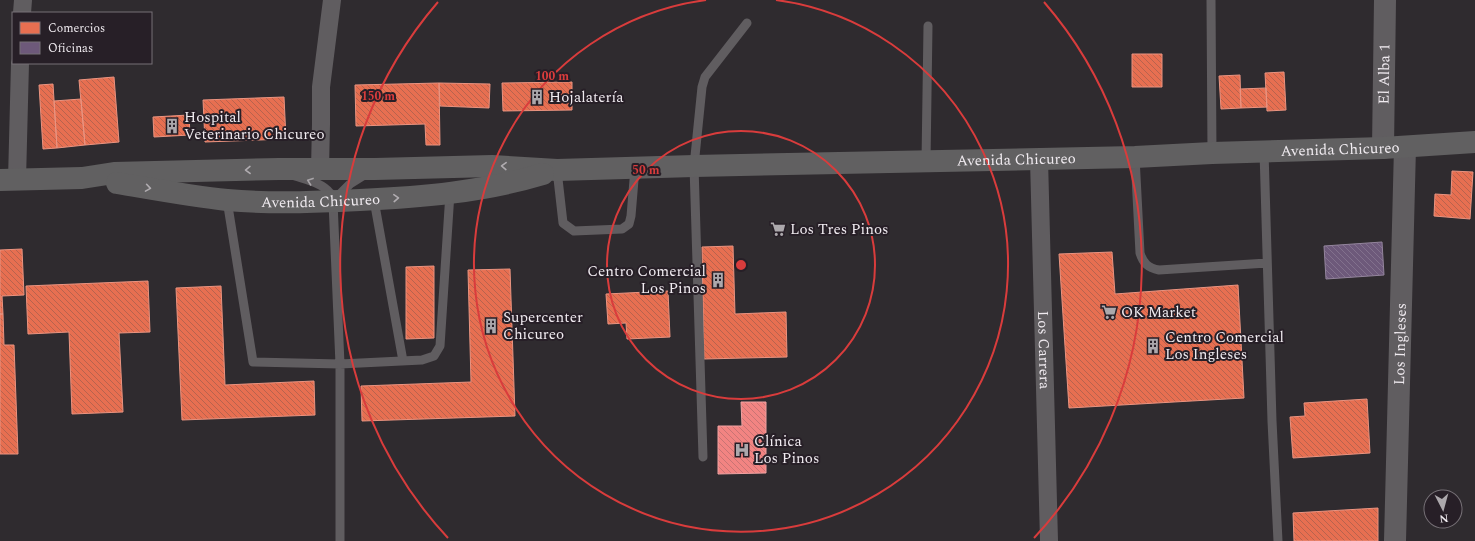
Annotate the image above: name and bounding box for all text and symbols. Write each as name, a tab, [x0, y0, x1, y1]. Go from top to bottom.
legend	[12, 12, 152, 64]
text: Comercios	[48, 19, 105, 38]
text: Oficinas	[48, 39, 93, 58]
street label: El Alba 1	[1372, 44, 1396, 104]
text: 100 m	[535, 67, 569, 86]
place label: Hojalatería	[549, 86, 624, 109]
text: 150 m	[361, 87, 395, 106]
building icon: Hojalatería	[528, 88, 546, 106]
place label: Hospital Veterinario Chicureo	[184, 106, 324, 146]
building icon: Hospital Veterinario Chicureo	[163, 117, 181, 135]
street label: Avenida Chicureo	[1280, 135, 1400, 162]
street label: Avenida Chicureo	[956, 147, 1076, 172]
text: 50 m	[632, 161, 660, 180]
one-way arrow	[501, 162, 507, 170]
one-way arrow	[245, 166, 251, 174]
one-way arrow	[307, 178, 314, 186]
one-way arrow	[145, 183, 151, 192]
street label: Avenida Chicureo	[261, 187, 381, 214]
one-way arrow	[393, 194, 399, 203]
place label: Los Tres Pinos	[790, 218, 889, 241]
supermarket icon: Los Tres Pinos	[769, 220, 787, 238]
centre of rings	[734, 258, 748, 272]
place label: Centro Comercial Los Pinos	[587, 260, 706, 300]
building icon: Centro Comercial Los Pinos	[709, 271, 727, 289]
place label: OK Market	[1121, 301, 1196, 324]
supermarket icon: OK Market	[1100, 303, 1118, 321]
street label: Los Ingleses	[1387, 303, 1413, 386]
place label: Supercenter Chicureo	[503, 306, 583, 346]
street label: Los Carrera	[1031, 310, 1057, 390]
building icon: Supercenter Chicureo	[482, 317, 500, 335]
place label: Centro Comercial Los Ingleses	[1165, 326, 1284, 366]
building icon: Centro Comercial Los Ingleses	[1144, 337, 1162, 355]
place label: Clínica Los Pinos	[754, 430, 819, 470]
hospital icon: Clínica Los Pinos	[733, 441, 751, 459]
north arrow	[1423, 489, 1463, 529]
text: N	[1439, 510, 1449, 527]

